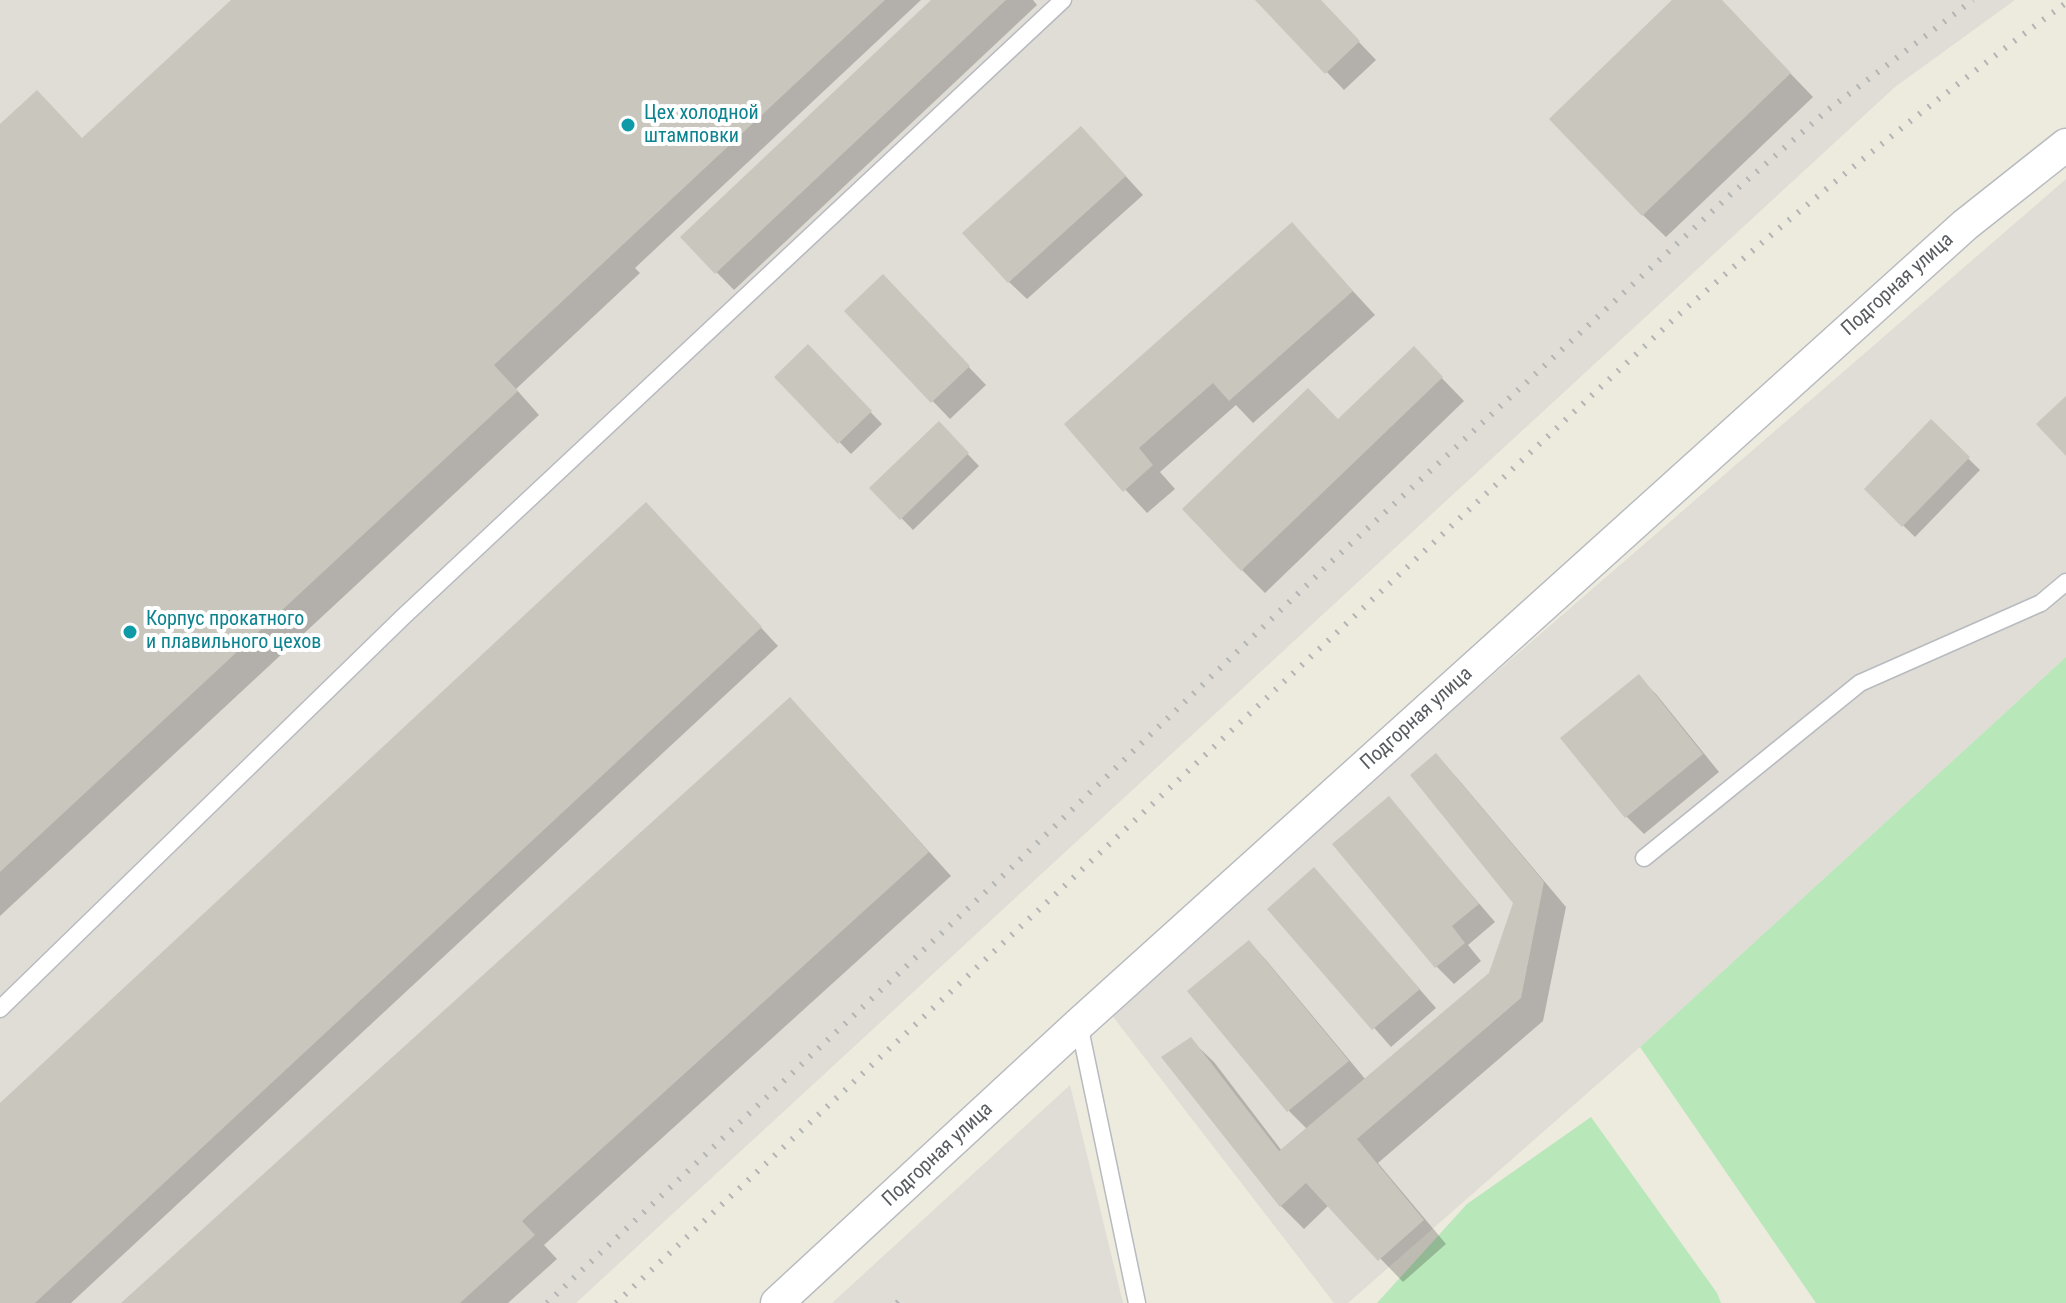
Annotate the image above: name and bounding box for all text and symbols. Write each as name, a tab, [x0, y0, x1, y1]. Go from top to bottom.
place label: Цех холодной штамповки	[644, 102, 759, 149]
marker: Цех холодной штамповки	[619, 116, 637, 134]
street label: Подгорная улица	[1837, 229, 1959, 341]
place label: Корпус прокатного и плавильного цехов	[146, 608, 321, 655]
marker: Корпус прокатного и плавильного цехов	[121, 623, 139, 641]
street label: Подгорная улица	[1356, 663, 1478, 775]
street label: Подгорная улица	[878, 1098, 998, 1212]

